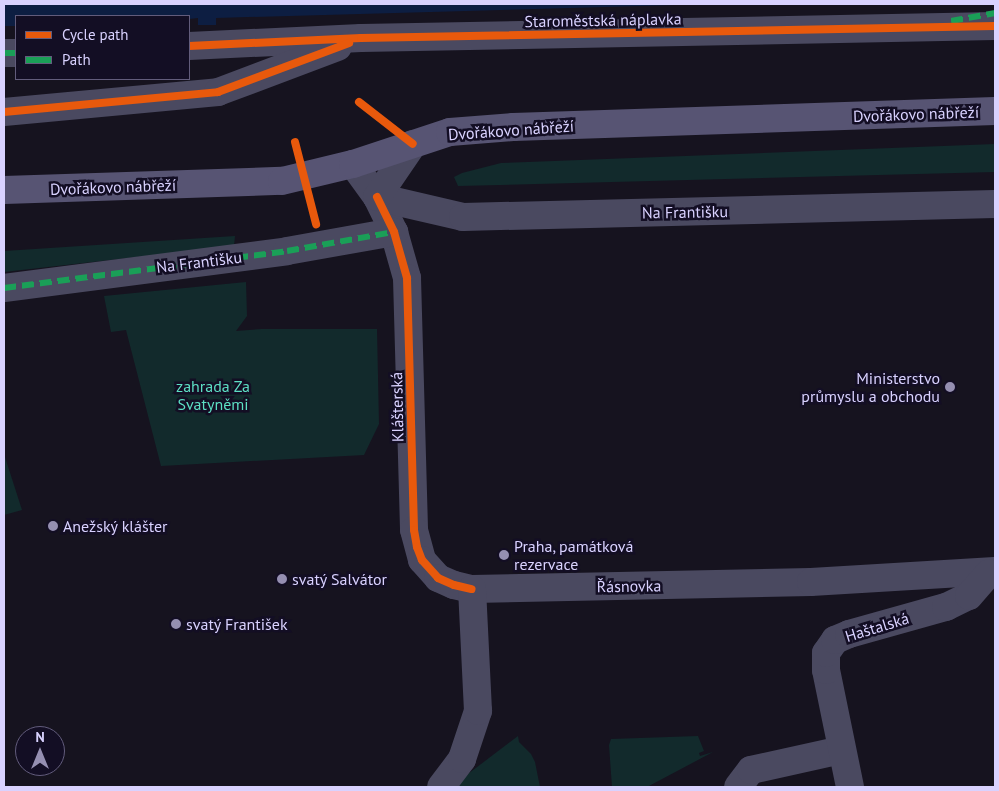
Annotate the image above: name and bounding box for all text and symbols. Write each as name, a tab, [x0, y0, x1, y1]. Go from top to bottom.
street label: Staroměstská náplavka	[524, 9, 682, 31]
legend	[15, 15, 190, 80]
text: Cycle path	[62, 25, 128, 44]
text: Path	[62, 50, 91, 69]
street label: Dvořákovo nábřeží	[853, 102, 979, 126]
street label: Dvořákovo nábřeží	[447, 116, 575, 144]
street label: Dvořákovo nábřeží	[50, 175, 176, 199]
street label: Na Františku	[642, 202, 728, 222]
street label: Na Františku	[155, 247, 243, 277]
place label: Ministerstvo průmyslu a obchodu	[801, 368, 940, 406]
street label: Klášterská	[387, 372, 407, 442]
park label: zahrada Za Svatyněmi	[176, 376, 250, 414]
marker: Ministerstvo průmyslu a obchodu	[944, 381, 956, 393]
place label: Anežský klášter	[63, 516, 168, 536]
marker: Anežský klášter	[47, 520, 59, 532]
place label: Praha, památková rezervace	[514, 536, 635, 574]
marker: Praha, památková rezervace	[498, 549, 510, 561]
place label: svatý Salvátor	[292, 569, 388, 589]
marker: svatý Salvátor	[276, 573, 288, 585]
street label: Řásnovka	[597, 576, 661, 596]
street label: Haštalská	[843, 608, 911, 646]
place label: svatý František	[186, 614, 288, 634]
marker: svatý František	[170, 618, 182, 630]
north arrow	[15, 726, 65, 776]
text: N	[35, 728, 45, 746]

